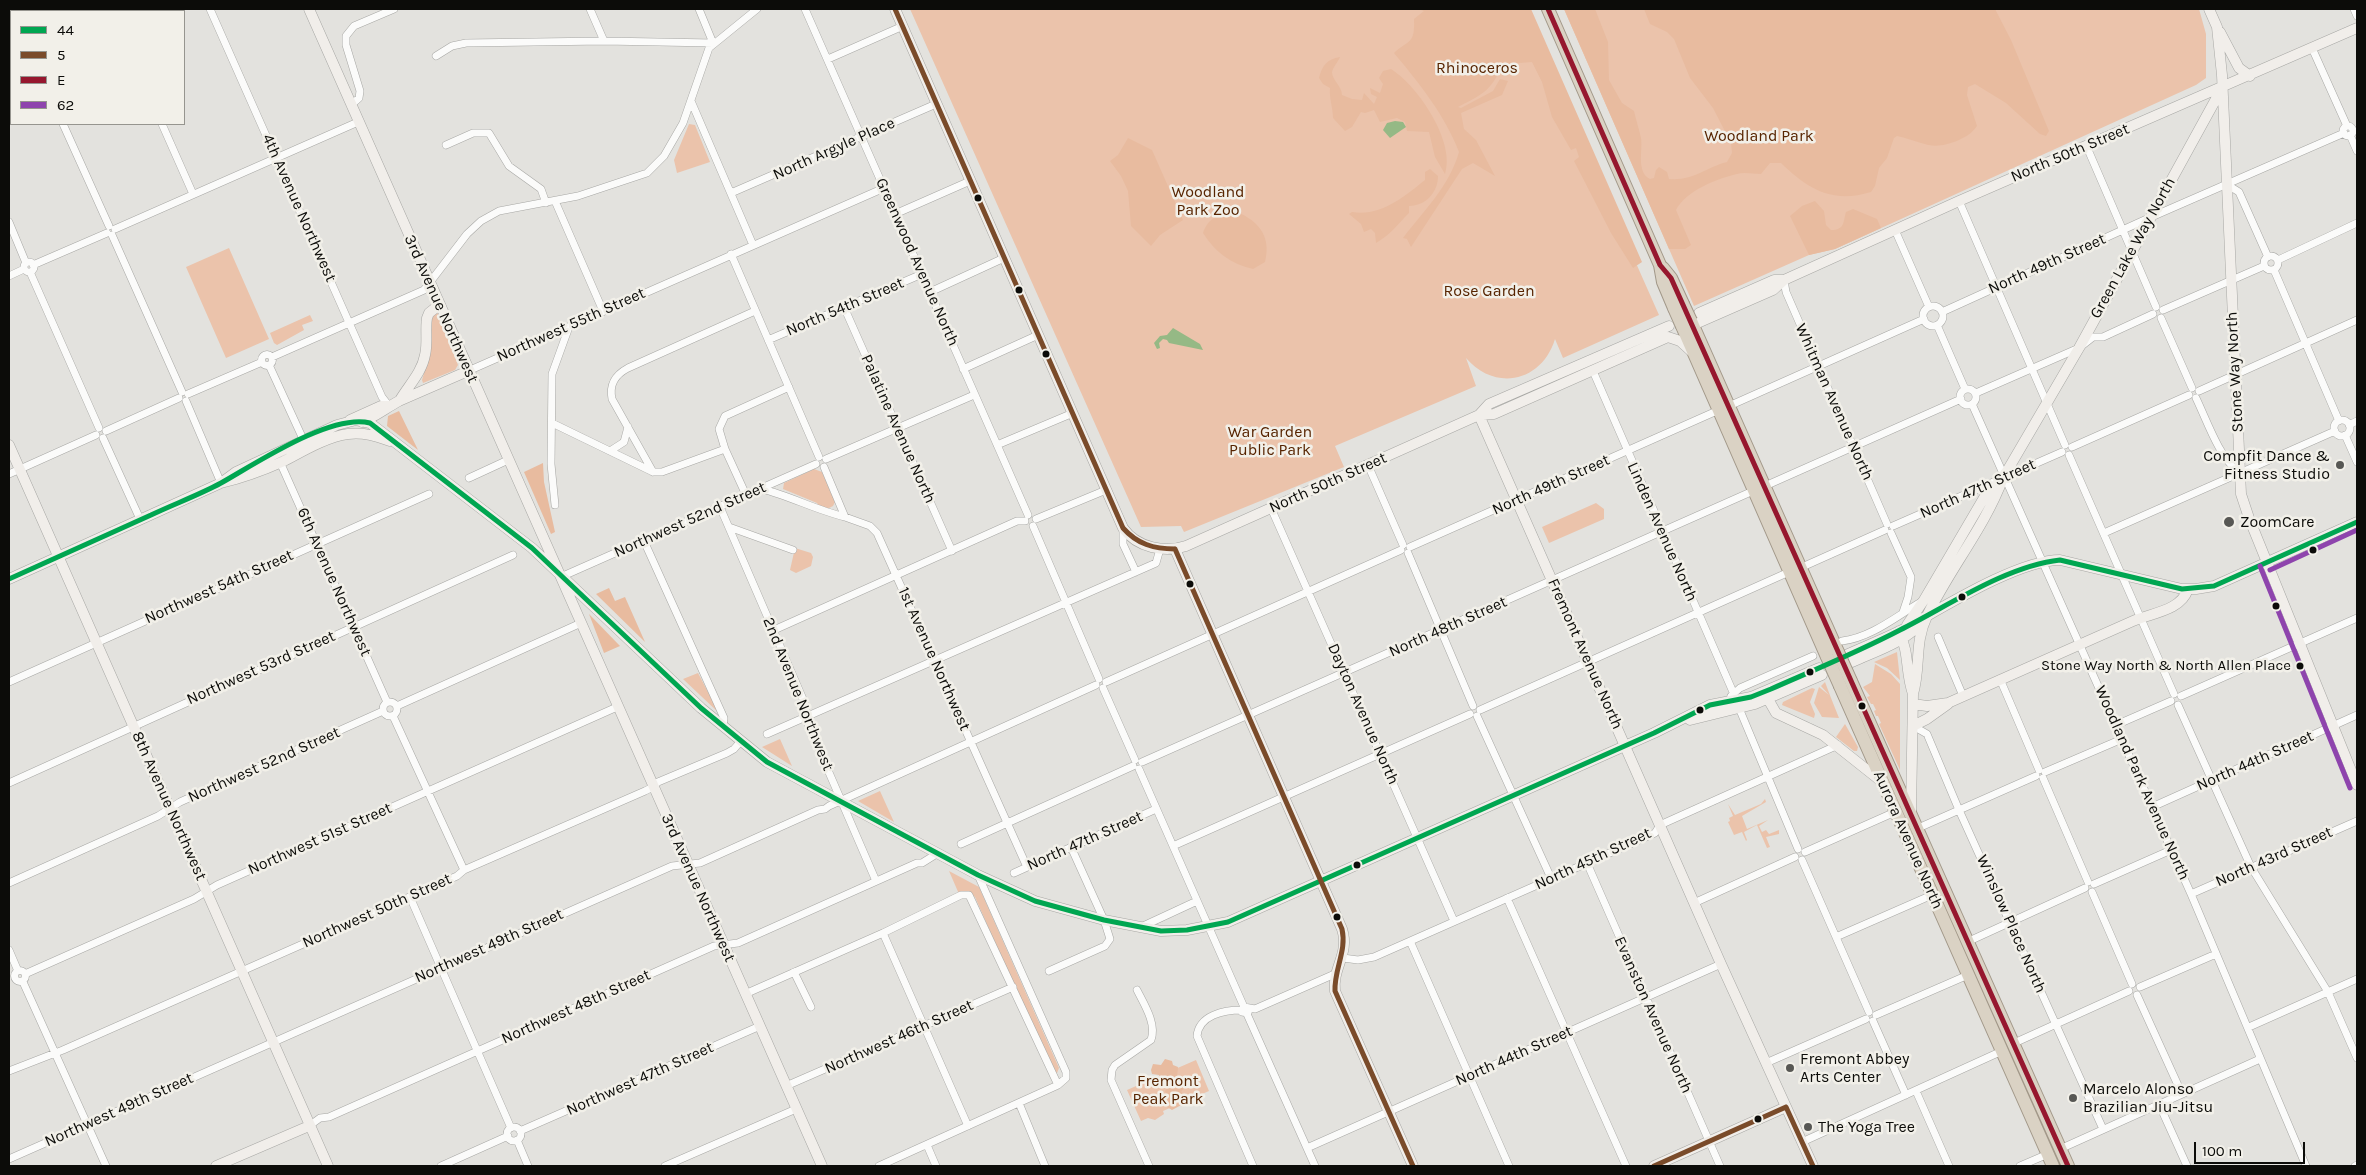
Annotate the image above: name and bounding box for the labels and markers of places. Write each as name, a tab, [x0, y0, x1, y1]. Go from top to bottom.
unlabelled marker	[973, 193, 983, 203]
unlabelled marker	[1014, 285, 1024, 295]
unlabelled marker	[1041, 349, 1051, 359]
place label: Compfit Dance & Fitness Studio	[2203, 446, 2330, 484]
marker: Compfit Dance & Fitness Studio	[2334, 459, 2346, 471]
place label: ZoomCare	[2240, 512, 2315, 532]
marker: ZoomCare	[2222, 515, 2236, 529]
unlabelled marker	[2308, 545, 2318, 555]
unlabelled marker	[1185, 579, 1195, 589]
unlabelled marker	[1957, 592, 1967, 602]
unlabelled marker	[2271, 601, 2281, 611]
place label: Stone Way North & North Allen Place	[2041, 657, 2291, 675]
marker: Stone Way North & North Allen Place	[2295, 661, 2305, 671]
unlabelled marker	[1805, 667, 1815, 677]
unlabelled marker	[1857, 701, 1867, 711]
unlabelled marker	[1695, 705, 1705, 715]
unlabelled marker	[1352, 860, 1362, 870]
unlabelled marker	[1332, 912, 1342, 922]
place label: Fremont Abbey Arts Center	[1800, 1049, 1909, 1087]
marker: Fremont Abbey Arts Center	[1784, 1062, 1796, 1074]
place label: Marcelo Alonso Brazilian Jiu-Jitsu	[2083, 1079, 2213, 1117]
marker: Marcelo Alonso Brazilian Jiu-Jitsu	[2067, 1092, 2079, 1104]
unlabelled marker	[1753, 1114, 1763, 1124]
place label: The Yoga Tree	[1818, 1117, 1915, 1137]
marker: The Yoga Tree	[1802, 1121, 1814, 1133]

